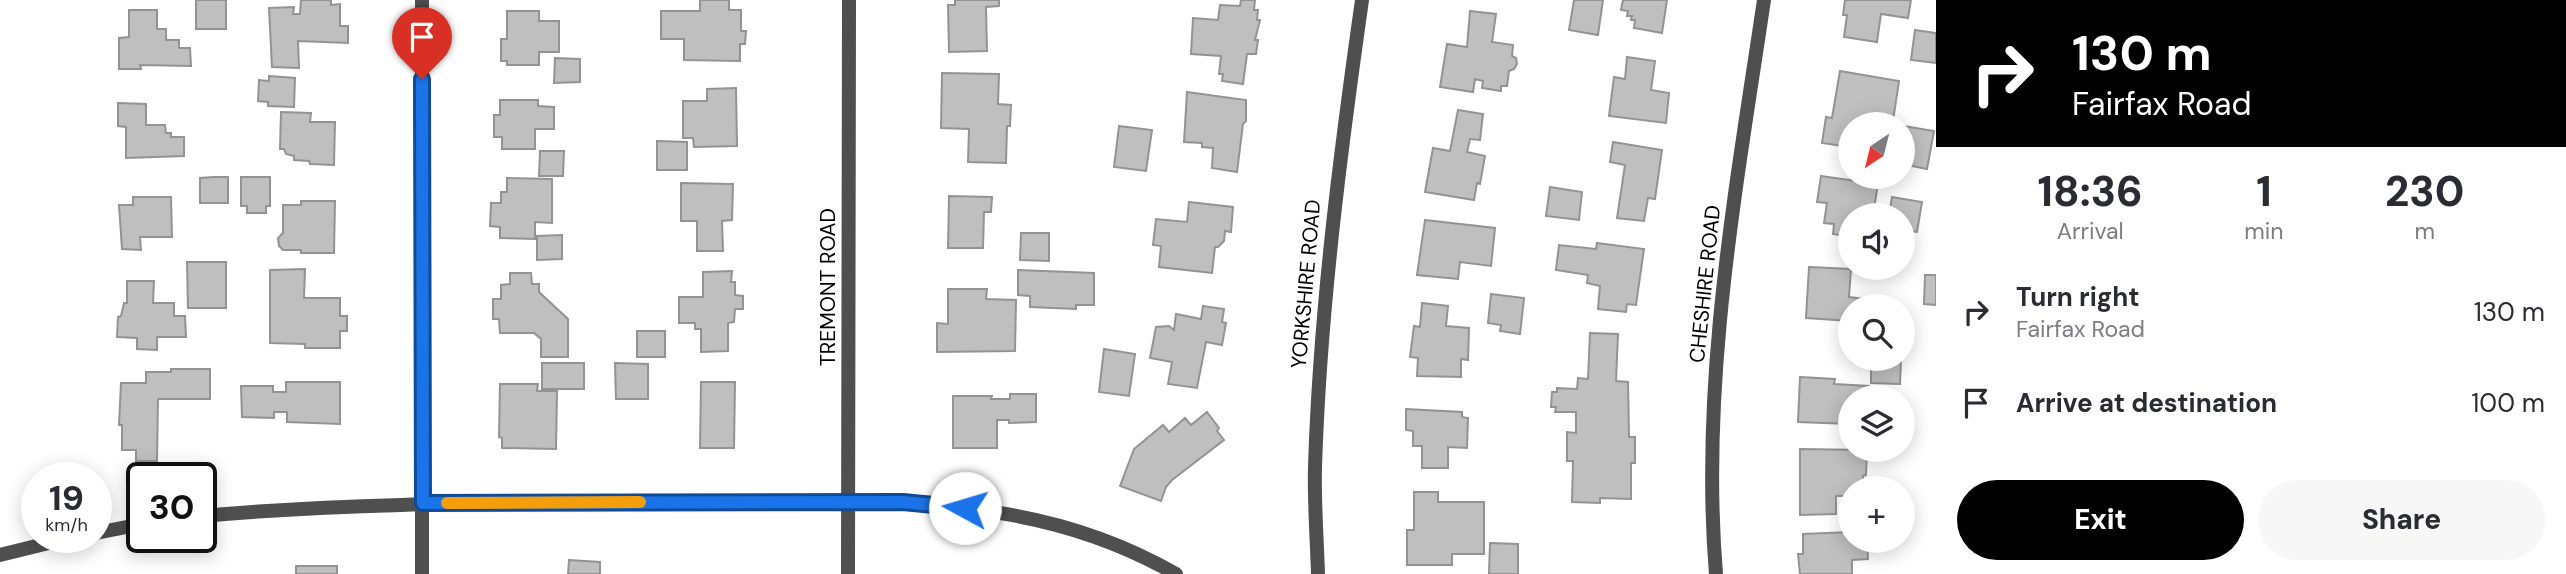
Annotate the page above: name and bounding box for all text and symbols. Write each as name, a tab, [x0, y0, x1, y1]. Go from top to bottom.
pin	[392, 7, 452, 79]
icon: arrive	[403, 18, 441, 56]
text: 130 m	[2072, 21, 2212, 85]
icon: right	[1957, 28, 2048, 119]
text: Fairfax Road	[2072, 83, 2252, 125]
north arrow	[1838, 112, 1914, 189]
map controls	[1838, 112, 1915, 553]
text: 18:36	[2038, 164, 2143, 219]
text: 1	[2256, 164, 2272, 219]
text: 230	[2385, 164, 2464, 219]
street label: YORKSHIRE ROAD	[1285, 198, 1327, 370]
button: sound	[1838, 203, 1915, 280]
street label: CHESHIRE ROAD	[1683, 204, 1727, 364]
street label: TREMONT ROAD	[814, 208, 842, 366]
text: Arrival	[2057, 216, 2124, 246]
text: min	[2244, 216, 2284, 246]
text: m	[2414, 216, 2435, 246]
text: Turn right	[2016, 280, 2140, 314]
icon: right	[1957, 293, 1995, 331]
button: search	[1838, 294, 1915, 371]
text: 130 m	[2474, 295, 2545, 329]
text: Fairfax Road	[2016, 314, 2145, 344]
icon: arrive	[1957, 384, 1995, 422]
button: layers	[1838, 385, 1915, 462]
text: Arrive at destination	[2016, 386, 2277, 420]
text: 100 m	[2471, 386, 2545, 420]
speed limit sign: 30	[126, 462, 217, 553]
position arrow	[928, 471, 1002, 545]
text: 19	[49, 475, 84, 521]
button: +	[1838, 476, 1915, 553]
button: Exit	[1957, 480, 2244, 560]
button: Share	[2258, 480, 2545, 560]
text: km/h	[45, 513, 88, 537]

